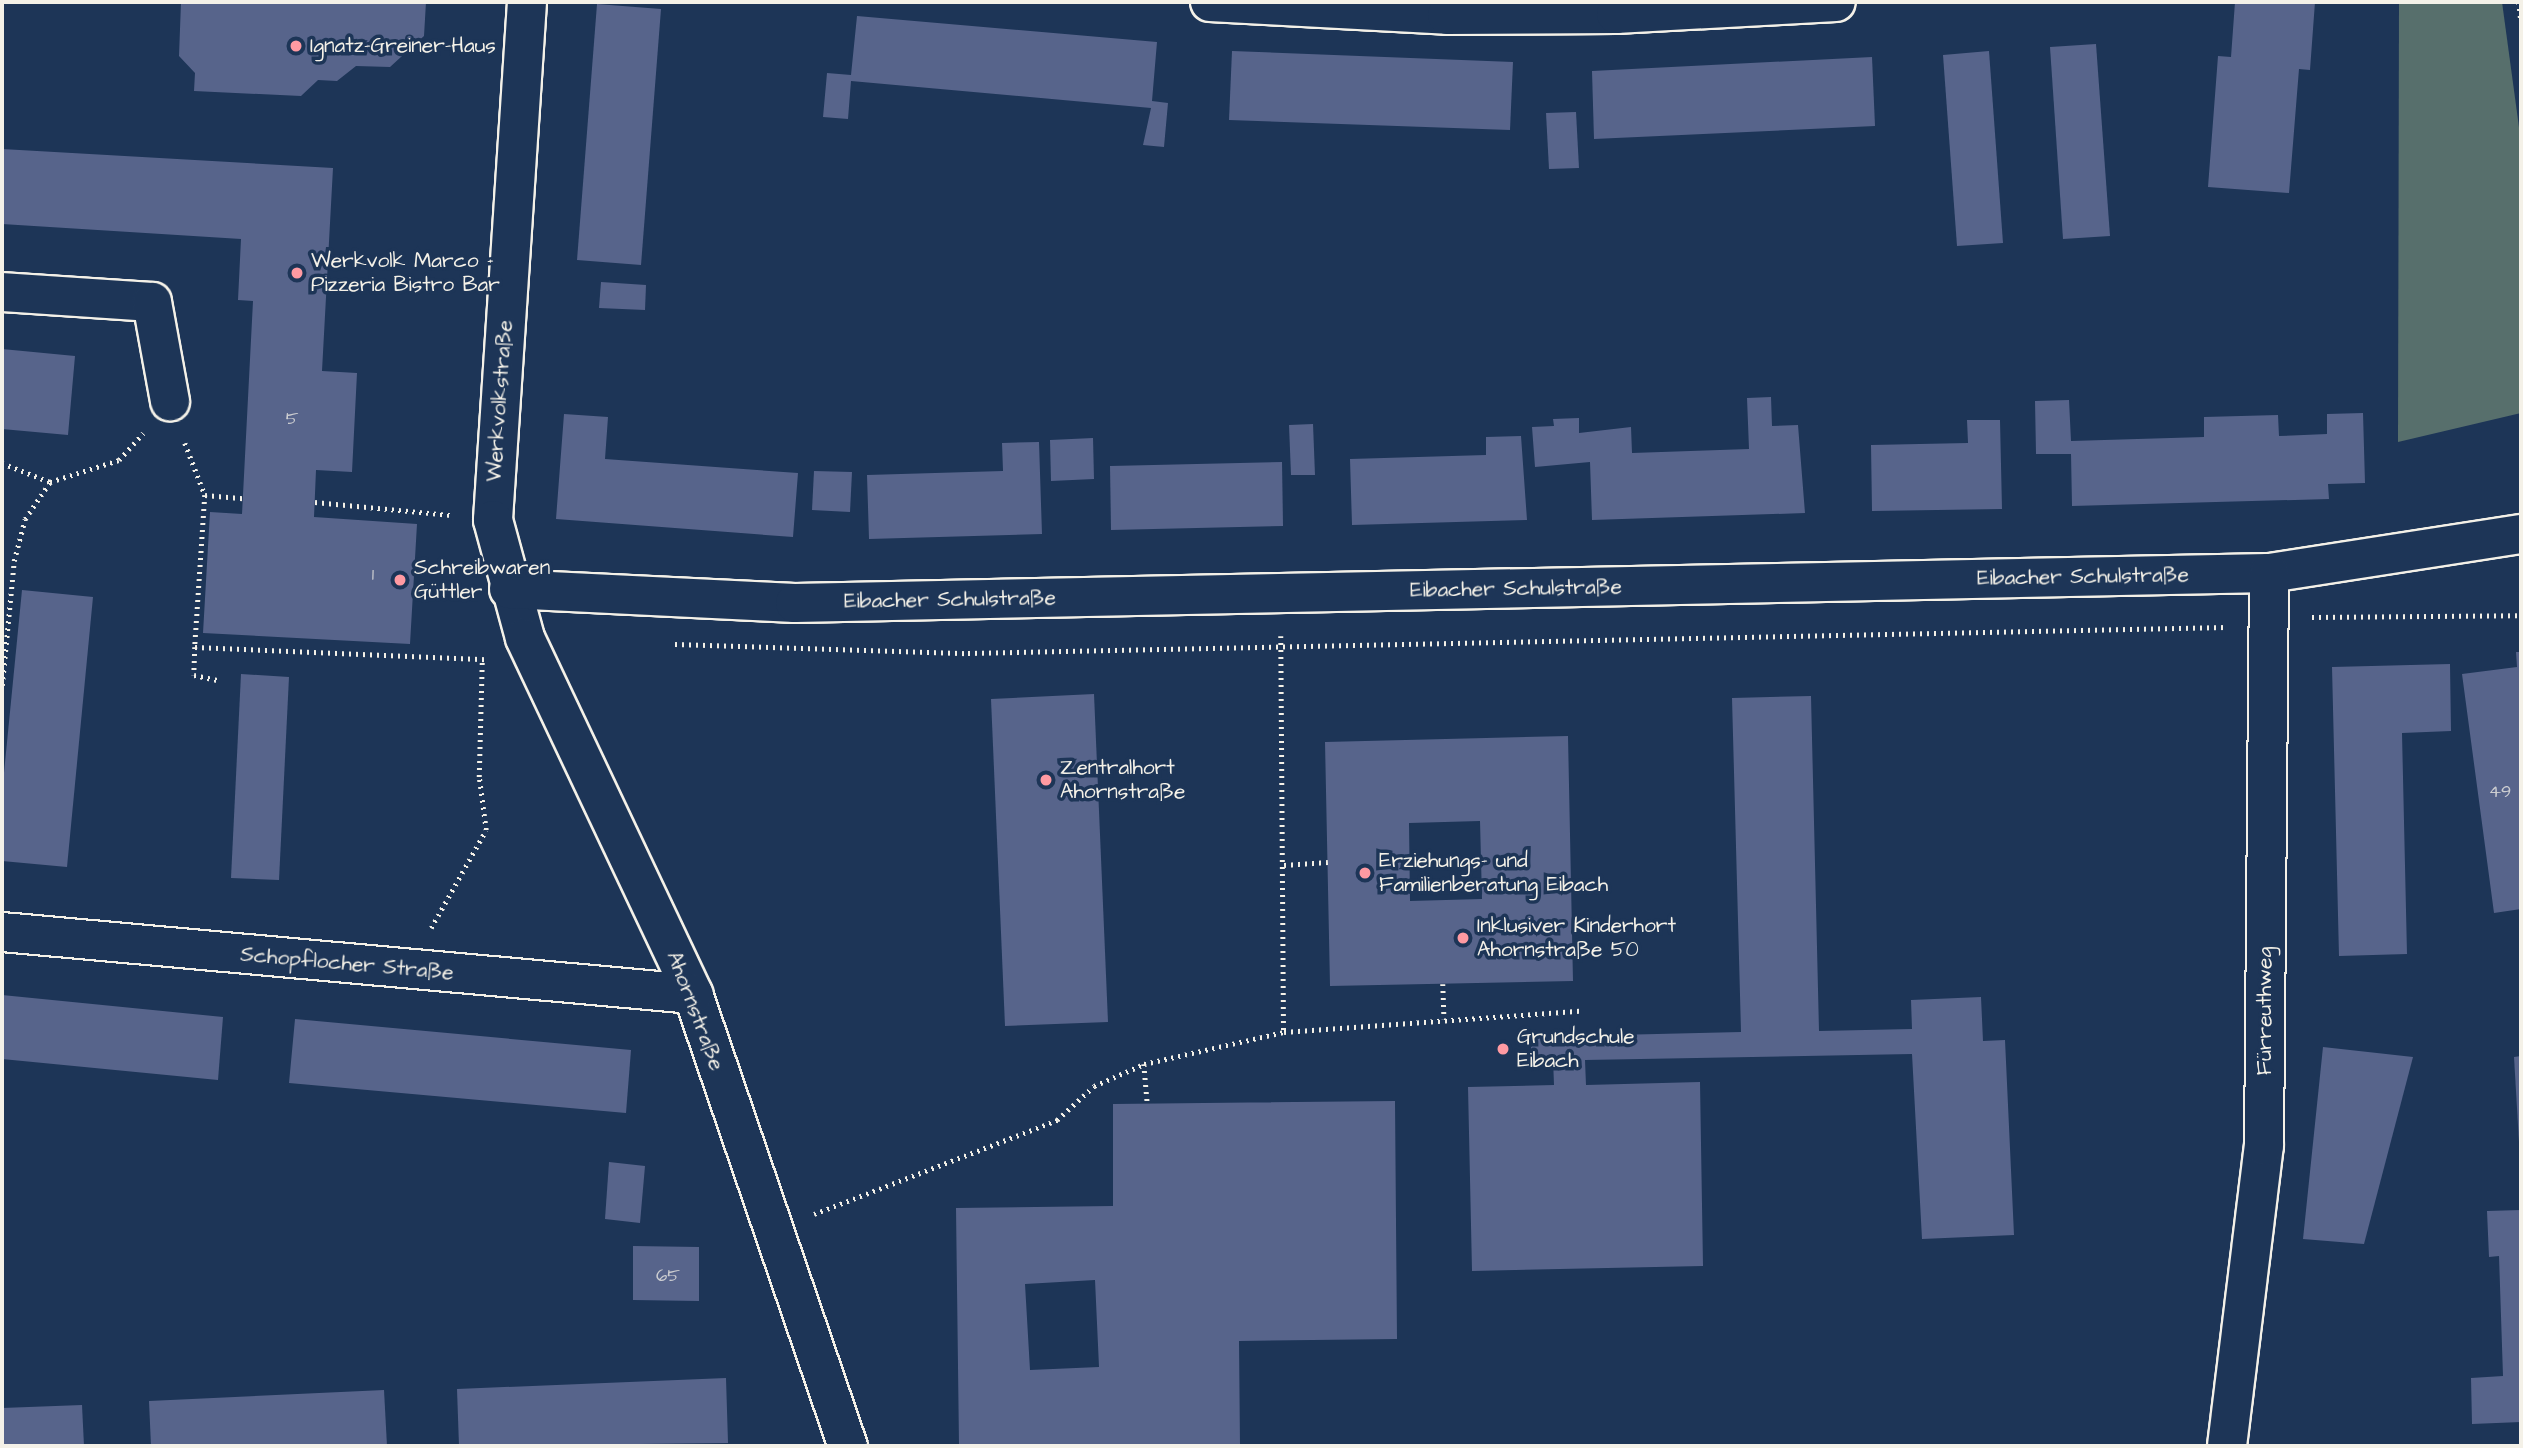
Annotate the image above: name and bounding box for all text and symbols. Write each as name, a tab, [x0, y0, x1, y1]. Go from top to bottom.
place label: Ignatz-Greiner-Haus	[310, 33, 496, 59]
marker: Ignatz-Greiner-Haus	[288, 38, 304, 54]
place label: Werkvolk Marco - Pizzeria Bistro Bar	[311, 248, 500, 298]
marker: Werkvolk Marco - Pizzeria Bistro Bar	[289, 265, 305, 281]
street label: Werkvolkstraße	[482, 319, 518, 483]
house number: 5	[286, 408, 298, 430]
place label: Schreibwaren Güttler	[414, 555, 550, 605]
street label: Eibacher Schulstraße	[1977, 563, 2189, 591]
house number: 1	[372, 564, 374, 586]
marker: Schreibwaren Güttler	[392, 572, 408, 588]
street label: Eibacher Schulstraße	[1410, 575, 1622, 603]
street label: Eibacher Schulstraße	[844, 586, 1056, 614]
place label: Zentralhort Ahornstraße	[1060, 755, 1185, 805]
marker: Zentralhort Ahornstraße	[1038, 772, 1054, 788]
house number: 49	[2489, 781, 2511, 803]
place label: Erziehungs- und Familienberatung Eibach	[1379, 848, 1608, 898]
marker: Erziehungs- und Familienberatung Eibach	[1357, 865, 1373, 881]
place label: Inklusiver Kinderhort Ahornstraße 50	[1477, 913, 1676, 963]
marker: Inklusiver Kinderhort Ahornstraße 50	[1455, 930, 1471, 946]
street label: Schopflocher Straße	[239, 942, 455, 986]
street label: Fürreuthweg	[2252, 947, 2278, 1075]
street label: Ahornstraße	[661, 948, 729, 1074]
place label: Grundschule Eibach	[1517, 1024, 1635, 1074]
marker: Grundschule Eibach	[1495, 1041, 1511, 1057]
house number: 65	[656, 1265, 680, 1287]

